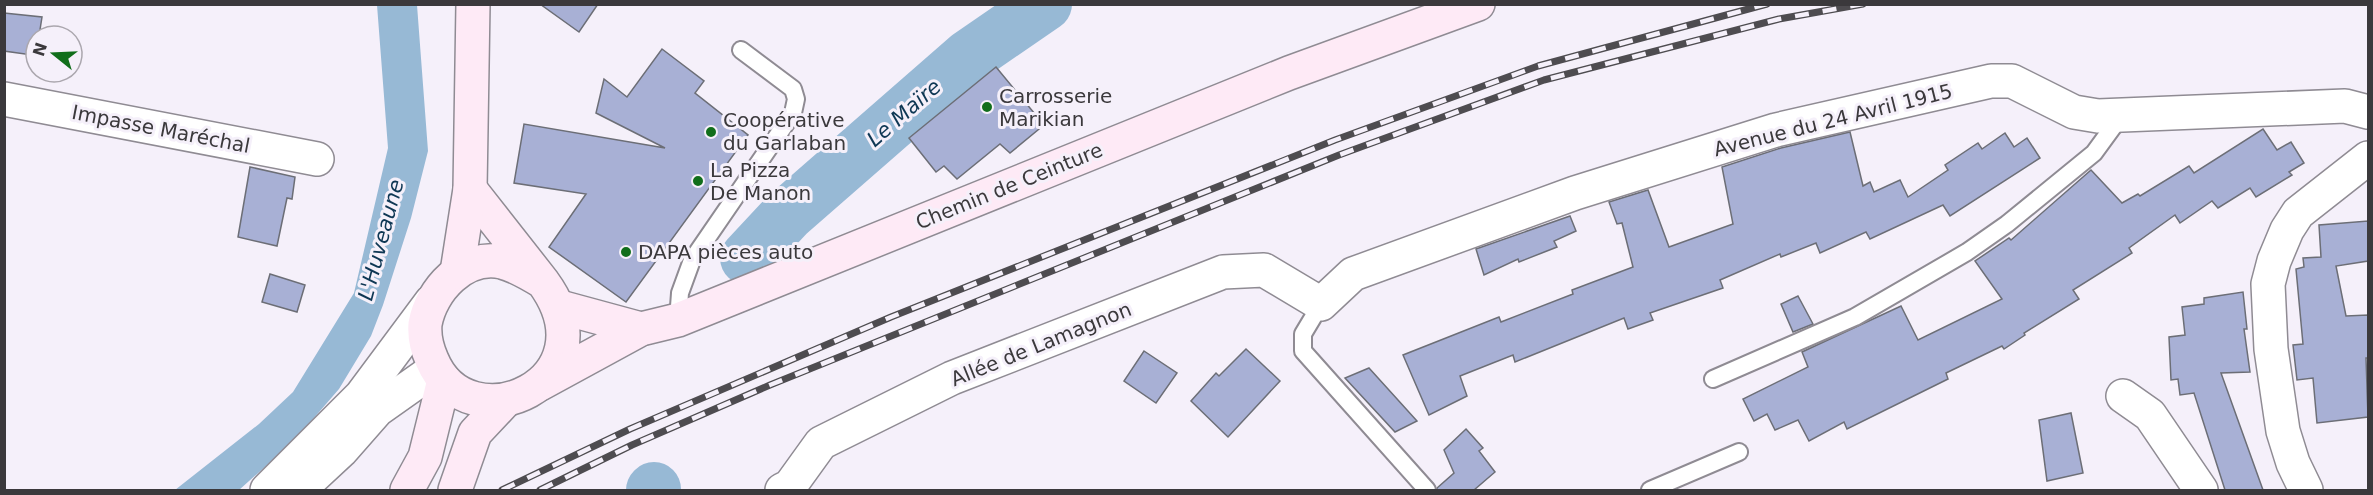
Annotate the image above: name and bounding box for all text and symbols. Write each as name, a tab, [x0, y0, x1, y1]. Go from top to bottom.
north arrow	[24, 24, 84, 84]
text: N	[29, 40, 51, 59]
water label: Le Maïre	[862, 75, 946, 151]
street label: Avenue du 24 Avril 1915	[1711, 79, 1955, 161]
place label: Carrosserie Marikian	[999, 84, 1112, 131]
street label: Impasse Maréchal	[70, 100, 252, 158]
marker: Carrosserie Marikian	[980, 100, 994, 114]
place label: Coopérative du Garlaban	[723, 108, 846, 155]
marker: Coopérative du Garlaban	[704, 125, 718, 139]
street label: Chemin de Ceinture	[912, 138, 1106, 234]
place label: La Pizza De Manon	[710, 158, 811, 205]
marker: La Pizza De Manon	[691, 174, 705, 188]
water label: L'Huveaune	[353, 177, 409, 303]
place label: DAPA pièces auto	[638, 240, 813, 264]
marker: DAPA pièces auto	[619, 245, 633, 259]
street label: Allée de Lamagnon	[947, 297, 1135, 391]

